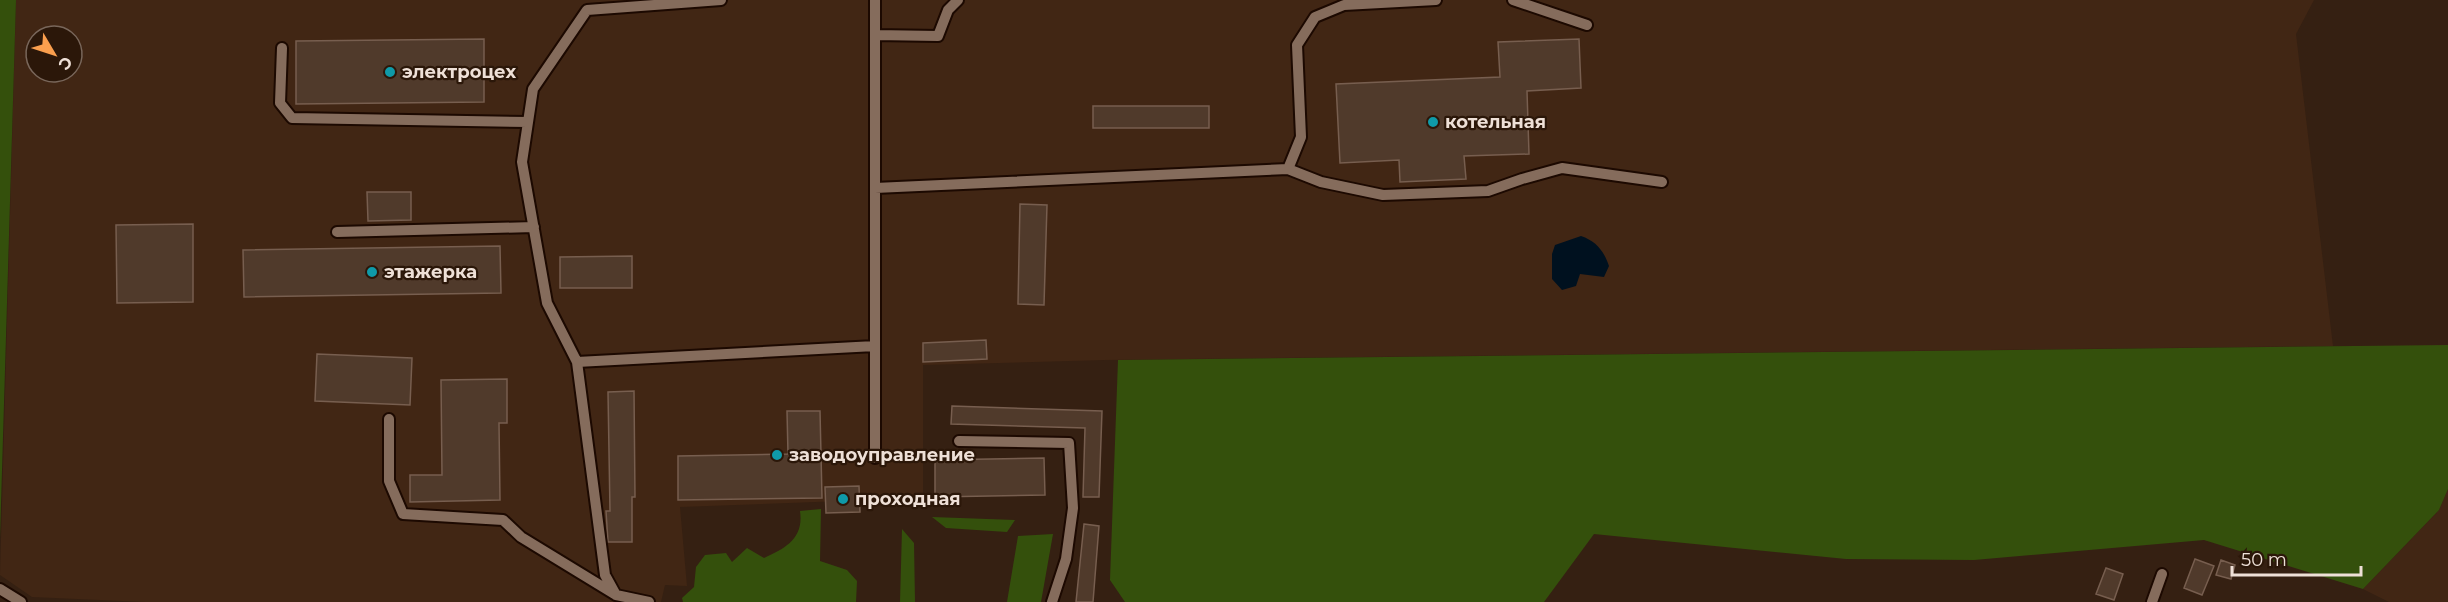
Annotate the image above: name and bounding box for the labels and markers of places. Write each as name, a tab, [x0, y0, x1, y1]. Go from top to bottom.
place label: электроцех	[402, 61, 516, 83]
marker: электроцех	[383, 65, 397, 79]
place label: котельная	[1445, 111, 1546, 133]
marker: котельная	[1426, 115, 1440, 129]
place label: этажерка	[384, 261, 477, 283]
marker: этажерка	[365, 265, 379, 279]
place label: заводоуправление	[789, 444, 975, 466]
marker: заводоуправление	[770, 448, 784, 462]
place label: проходная	[855, 488, 961, 510]
marker: проходная	[836, 492, 850, 506]

